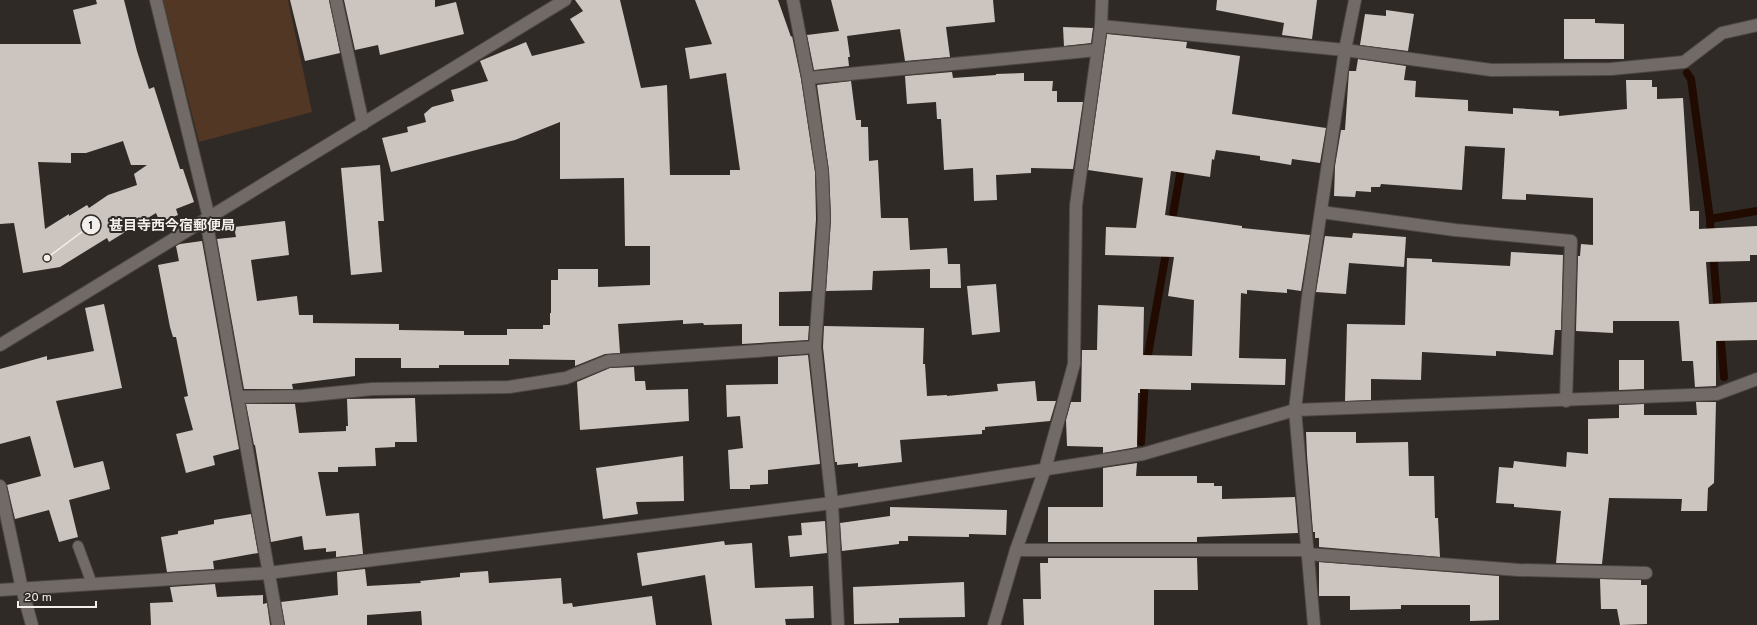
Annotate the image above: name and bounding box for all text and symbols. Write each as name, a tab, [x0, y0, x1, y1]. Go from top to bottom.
callout: 甚目寺西今宿郵便局	[81, 212, 243, 238]
text: 1	[89, 218, 93, 234]
text: 甚目寺西今宿郵便局	[109, 218, 235, 235]
scale bar	[18, 583, 96, 609]
text: 20 m	[24, 590, 52, 606]

